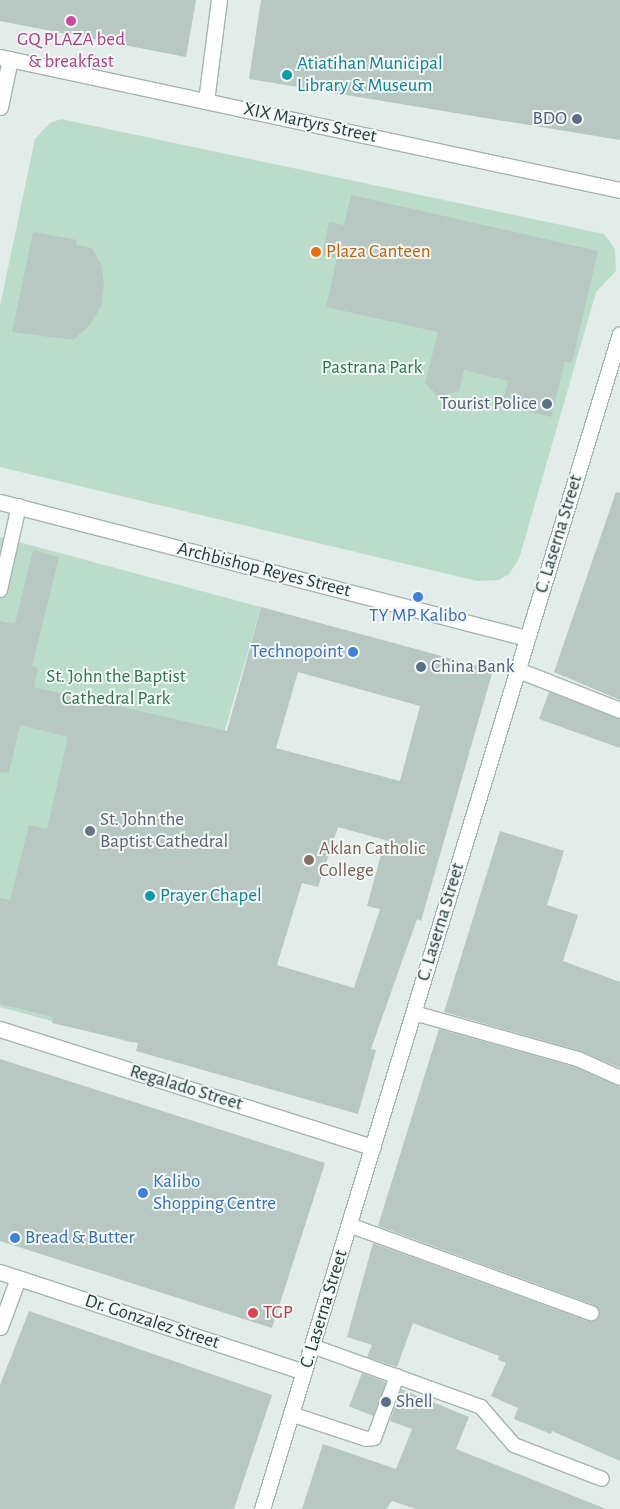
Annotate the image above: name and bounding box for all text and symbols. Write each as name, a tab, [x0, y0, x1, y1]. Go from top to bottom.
marker: GQ PLAZA bed & breakfast	[65, 15, 77, 27]
place label: GQ PLAZA bed & breakfast	[17, 29, 125, 73]
place label: Atiatihan Municipal Library & Museum	[297, 53, 443, 97]
marker: Atiatihan Municipal Library & Museum	[281, 69, 293, 81]
street label: XIX Martyrs Street	[241, 98, 379, 148]
place label: BDO	[532, 108, 567, 130]
marker: BDO	[571, 113, 583, 125]
place label: Plaza Canteen	[326, 241, 430, 263]
marker: Plaza Canteen	[310, 246, 322, 258]
park label: Pastrana Park	[322, 357, 422, 379]
place label: Tourist Police	[439, 393, 537, 415]
marker: Tourist Police	[541, 398, 553, 410]
street label: C. Laserna Street	[530, 472, 588, 596]
street label: Archbishop Reyes Street	[175, 537, 353, 603]
marker: TY MP Kalibo	[412, 591, 424, 603]
place label: TY MP Kalibo	[369, 605, 467, 627]
place label: Technopoint	[251, 641, 343, 663]
marker: Technopoint	[347, 646, 359, 658]
place label: China Bank	[431, 656, 514, 678]
marker: China Bank	[415, 661, 427, 673]
park label: St. John the Baptist Cathedral Park	[46, 666, 186, 710]
place label: St. John the Baptist Cathedral	[100, 809, 228, 853]
marker: St. John the Baptist Cathedral	[84, 825, 96, 837]
place label: Aklan Catholic College	[319, 838, 425, 882]
marker: Aklan Catholic College	[303, 854, 315, 866]
street label: C. Laserna Street	[412, 860, 470, 984]
place label: Prayer Chapel	[160, 885, 262, 907]
marker: Prayer Chapel	[144, 890, 156, 902]
street label: Regalado Street	[127, 1060, 245, 1116]
place label: Kalibo Shopping Centre	[153, 1171, 276, 1215]
marker: Kalibo Shopping Centre	[137, 1187, 149, 1199]
place label: Bread & Butter	[25, 1227, 135, 1249]
marker: Bread & Butter	[9, 1232, 21, 1244]
street label: C. Laserna Street	[295, 1247, 353, 1371]
street label: Dr. Gonzalez Street	[82, 1290, 222, 1354]
place label: TGP	[263, 1302, 293, 1324]
marker: TGP	[247, 1307, 259, 1319]
place label: Shell	[396, 1391, 433, 1413]
marker: Shell	[380, 1396, 392, 1408]

